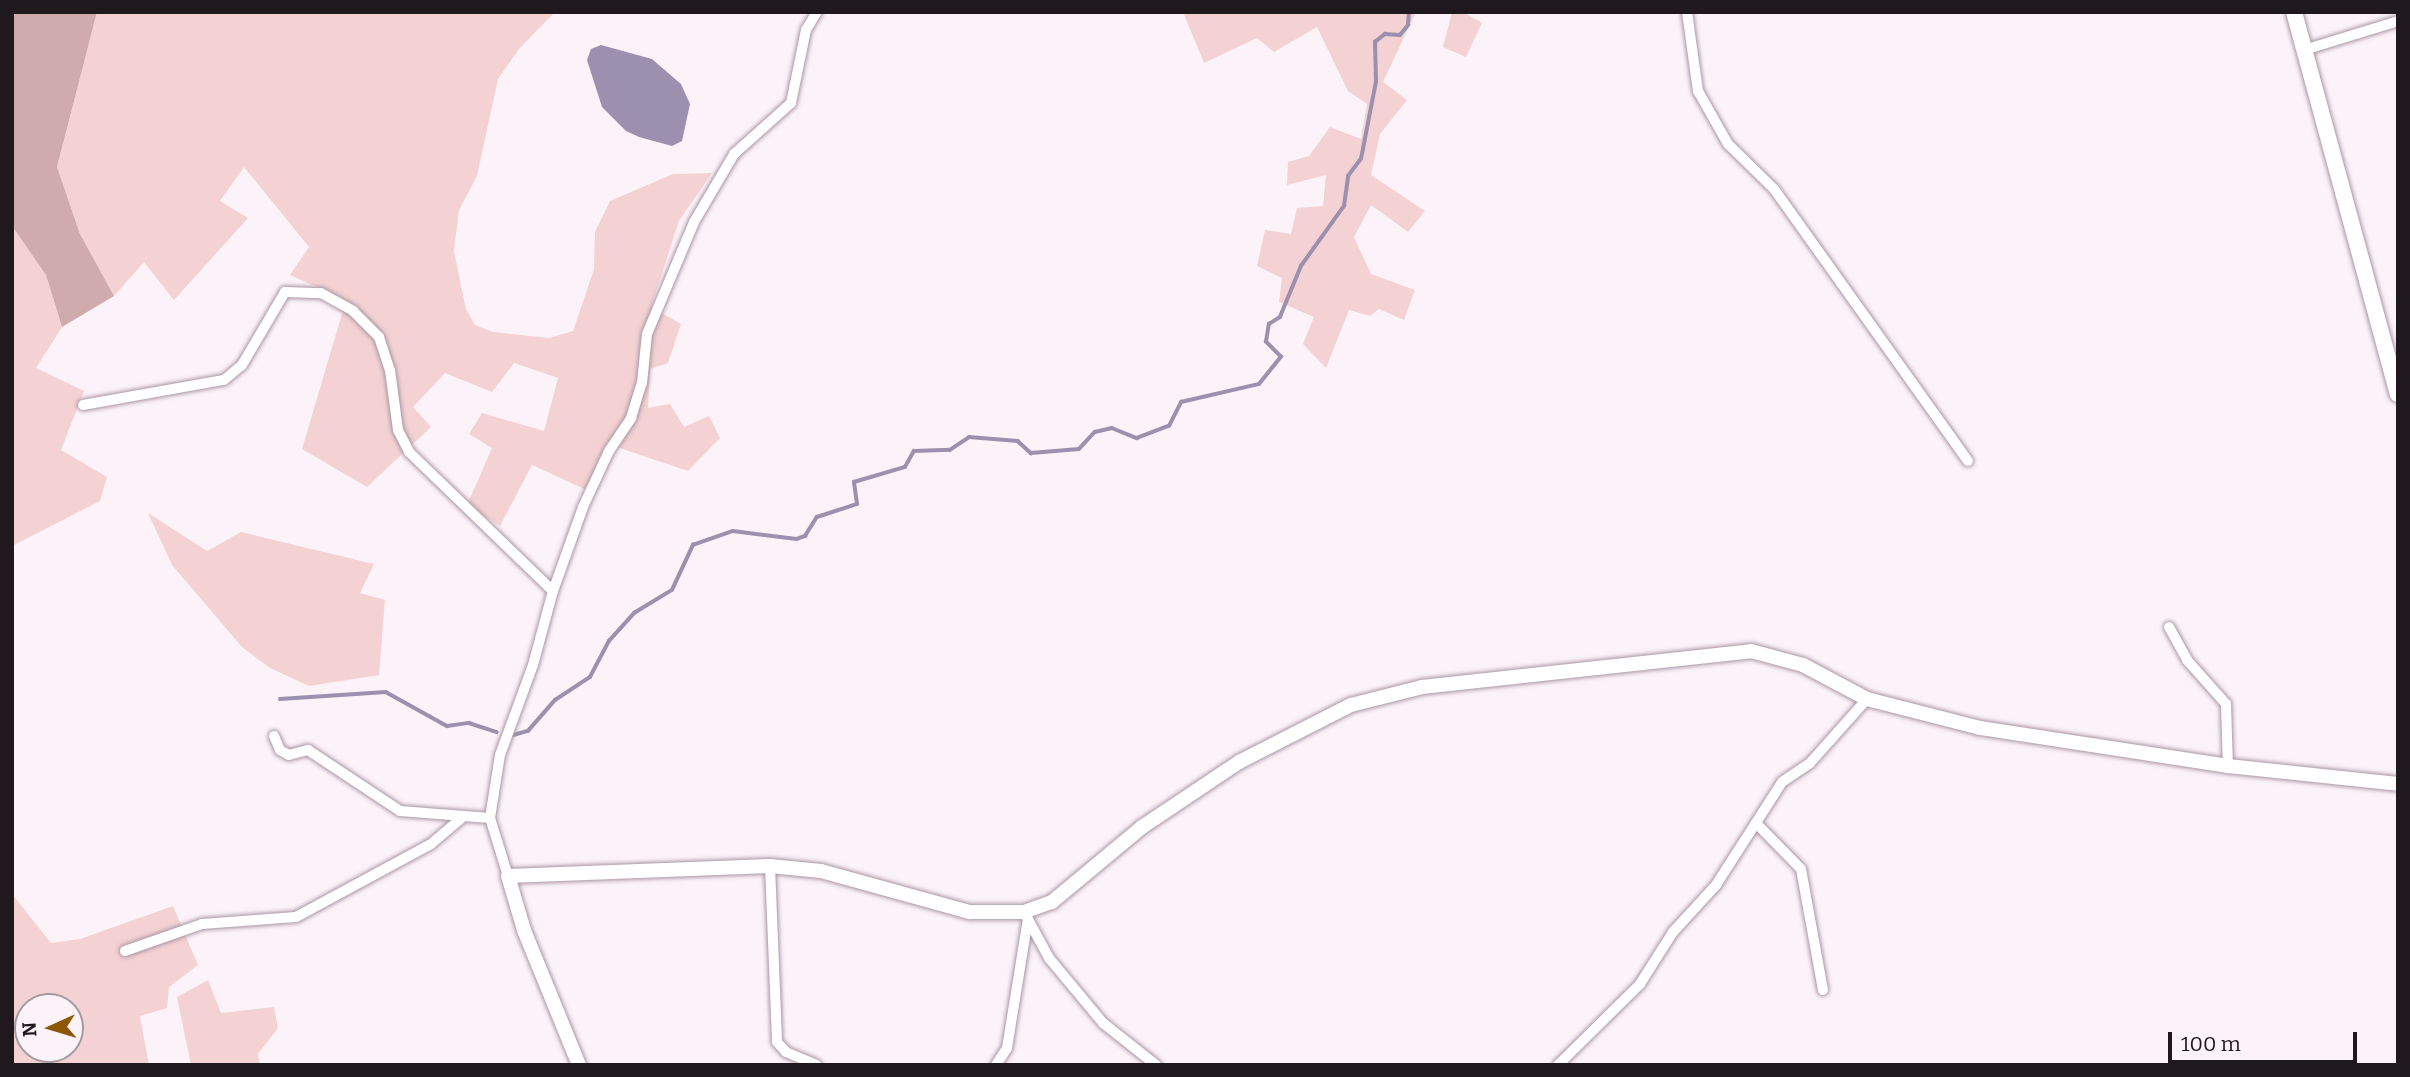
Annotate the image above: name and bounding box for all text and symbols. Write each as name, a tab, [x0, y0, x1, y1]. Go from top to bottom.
north arrow	[14, 993, 84, 1063]
scale bar	[2172, 1018, 2361, 1062]
text: N	[18, 1021, 42, 1037]
text: 100 m	[2181, 1031, 2241, 1057]

